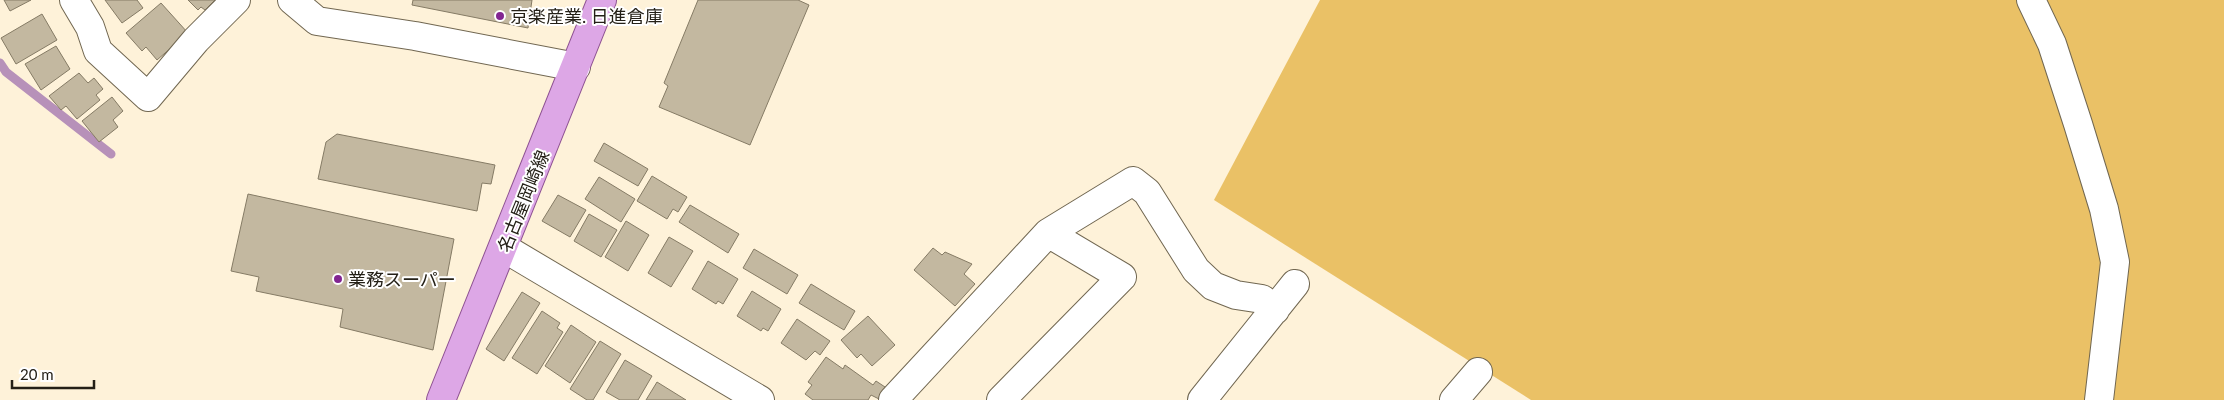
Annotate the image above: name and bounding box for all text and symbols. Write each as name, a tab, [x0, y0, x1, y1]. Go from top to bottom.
place label: 京楽産業. 日進倉庫	[510, 5, 663, 27]
marker: 京楽産業. 日進倉庫	[494, 10, 506, 22]
street label: 名古屋岡崎線	[493, 147, 553, 255]
place label: 業務スーパー	[348, 268, 456, 290]
marker: 業務スーパー	[332, 273, 344, 285]
scale bar	[12, 358, 95, 390]
text: 20 m	[20, 365, 54, 383]

